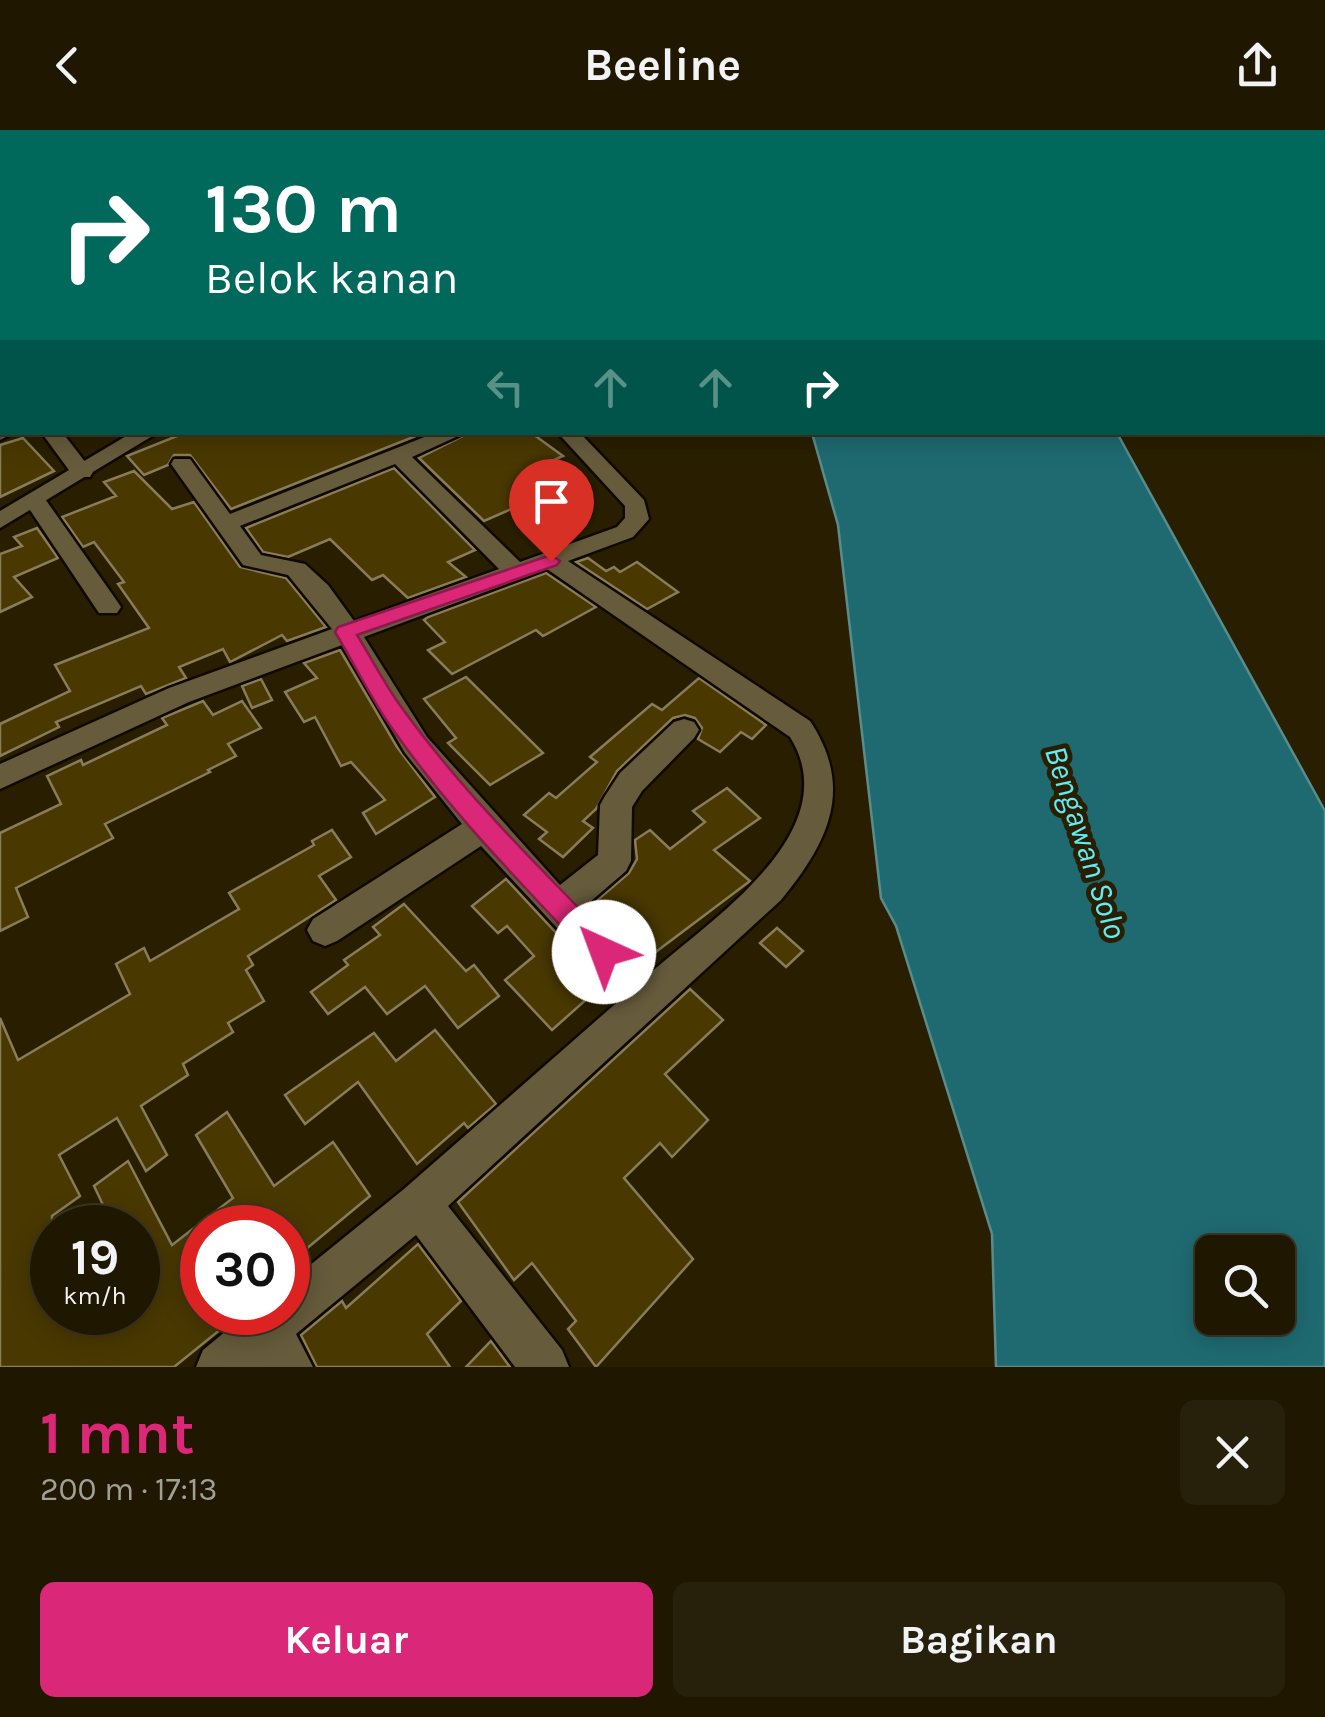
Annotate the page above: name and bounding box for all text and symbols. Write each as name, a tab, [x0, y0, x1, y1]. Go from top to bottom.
icon: back	[40, 38, 95, 93]
icon: share	[1230, 38, 1285, 93]
text: Beeline	[584, 39, 741, 91]
text: 130 m	[205, 168, 402, 250]
icon: right	[40, 170, 170, 300]
text: Belok kanan	[205, 252, 459, 304]
icon: left	[478, 360, 533, 415]
icon: ahead	[583, 360, 638, 415]
icon: ahead	[688, 360, 743, 415]
icon: right	[793, 360, 848, 415]
pin	[509, 459, 594, 562]
icon: arrive	[524, 474, 579, 529]
water label: Bengawan Solo	[1037, 741, 1134, 944]
position arrow	[552, 900, 656, 1004]
speed limit sign: 30	[180, 1205, 310, 1335]
text: 19	[71, 1228, 119, 1287]
map controls	[1195, 1235, 1295, 1335]
button: search	[1195, 1235, 1295, 1335]
text: km/h	[63, 1281, 127, 1310]
text: 1 mnt	[40, 1398, 195, 1468]
button: close	[1180, 1400, 1285, 1505]
text: 200 m · 17:13	[40, 1471, 217, 1508]
button: Keluar	[40, 1582, 653, 1697]
button: Bagikan	[673, 1582, 1285, 1697]

